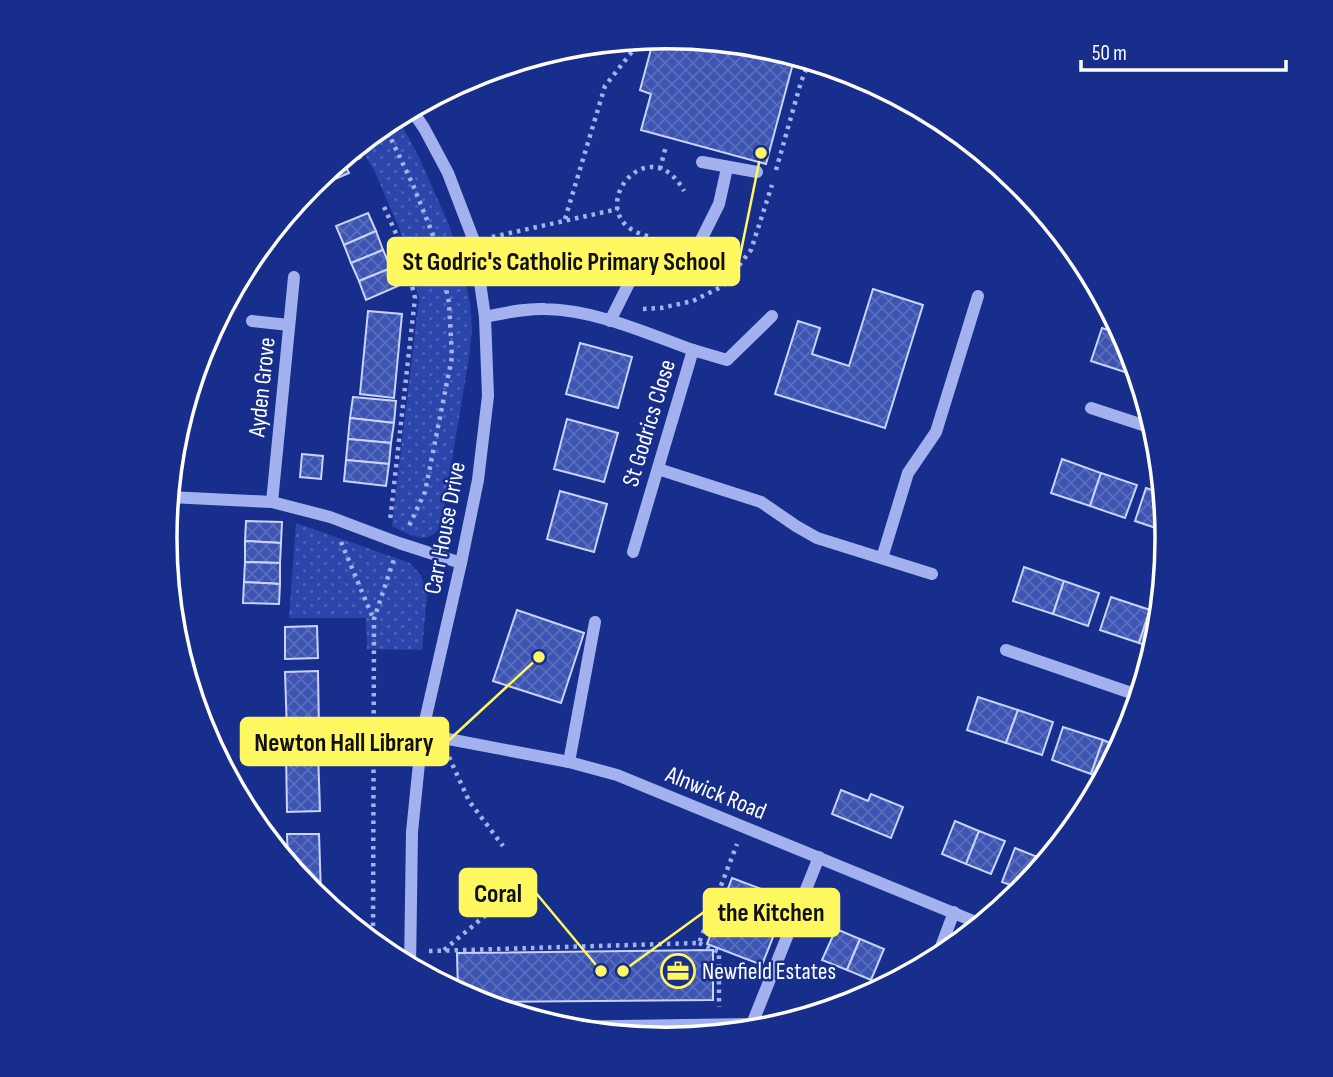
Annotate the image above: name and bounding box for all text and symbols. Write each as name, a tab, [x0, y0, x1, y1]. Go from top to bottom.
scale bar	[1081, 28, 1286, 72]
text: 50 m	[1092, 41, 1127, 66]
callout: St Godric's Catholic Primary School	[388, 238, 739, 285]
text: St Godric's Catholic Primary School	[402, 247, 726, 278]
street label: Ayden Grove	[242, 336, 282, 439]
street label: St Godrics Close	[616, 356, 682, 490]
street label: Carr House Drive	[418, 459, 472, 597]
callout: Newton Hall Library	[241, 718, 448, 765]
text: Newton Hall Library	[254, 728, 434, 759]
street label: Alnwick Road	[661, 759, 770, 826]
callout: Coral	[460, 869, 536, 916]
text: Coral	[474, 879, 522, 910]
callout: the Kitchen	[704, 889, 839, 936]
text: the Kitchen	[717, 898, 825, 929]
office icon: Newfield Estates	[659, 952, 697, 990]
place label: Newfield Estates	[702, 957, 836, 986]

